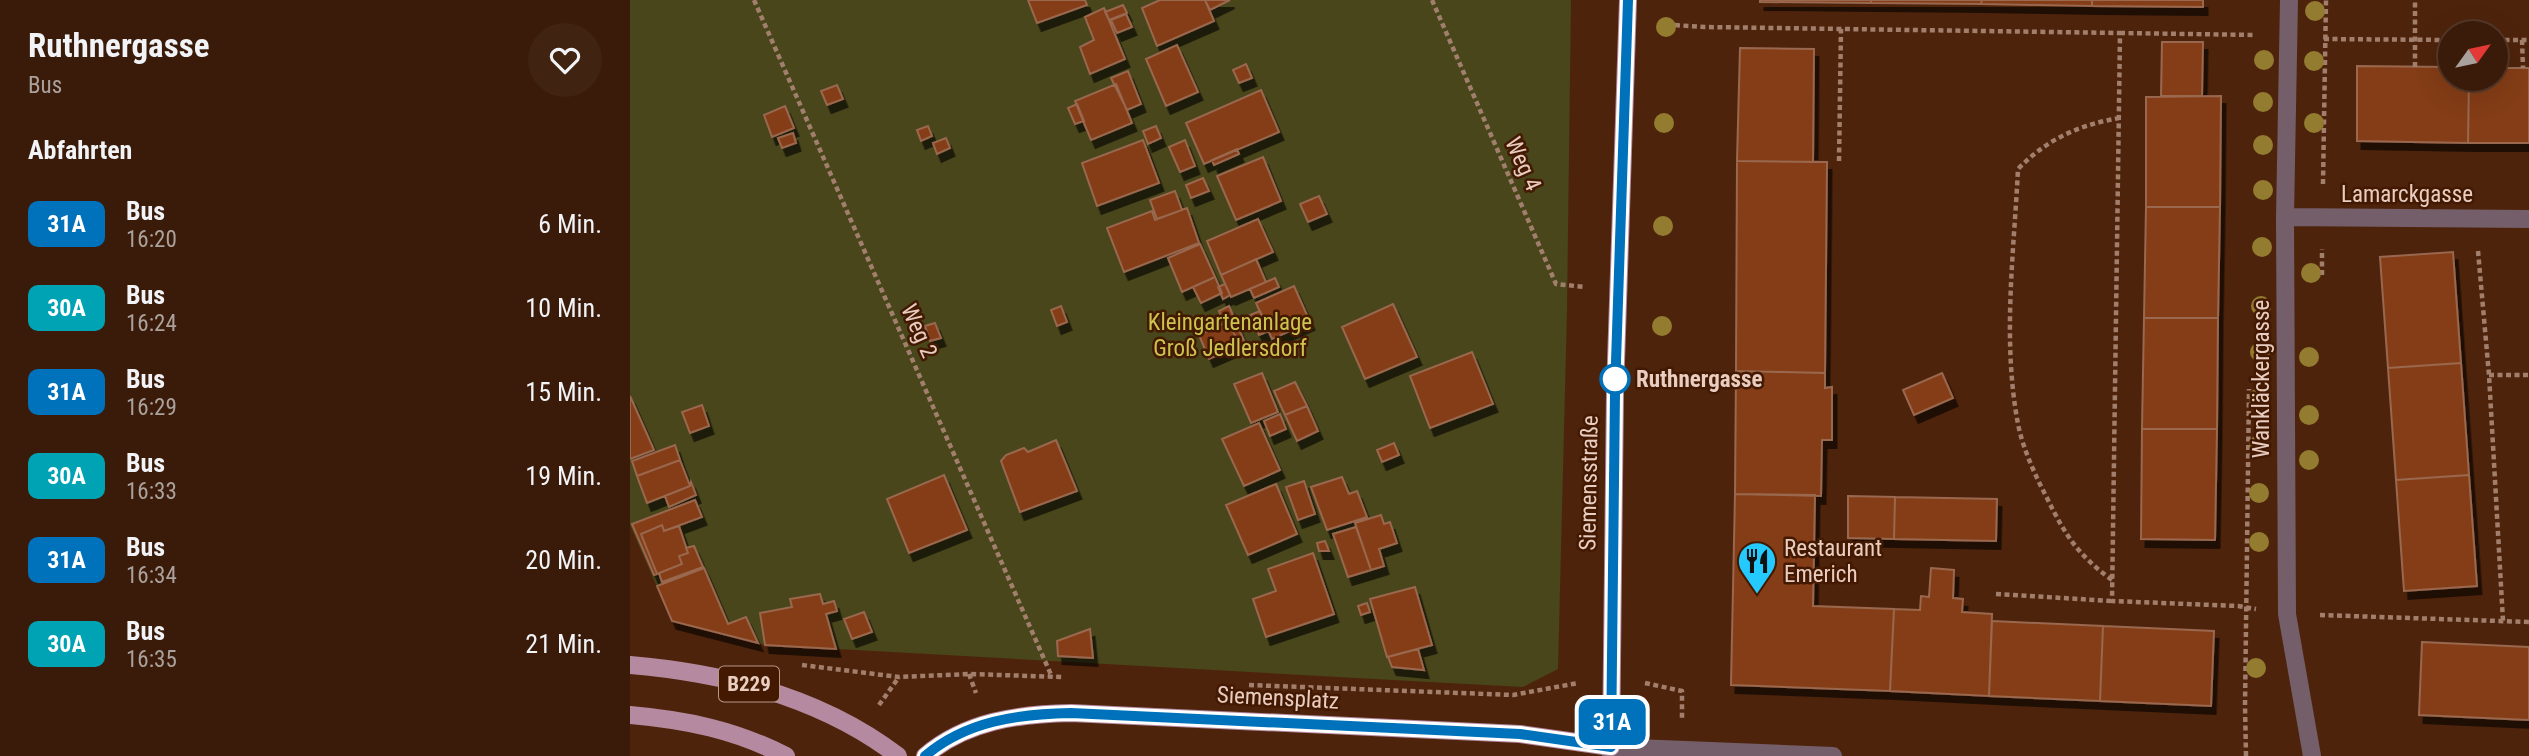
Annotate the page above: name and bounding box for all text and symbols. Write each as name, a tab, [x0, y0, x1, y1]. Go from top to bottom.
north arrow	[2438, 21, 2508, 91]
map controls	[2438, 21, 2508, 91]
button: heart	[528, 23, 602, 97]
text: Ruthnergasse	[28, 26, 209, 65]
text: Bus	[28, 72, 62, 99]
street label: Weg 4	[1499, 133, 1547, 195]
text: Abfahrten	[28, 135, 132, 165]
street label: Lamarckgasse	[2341, 181, 2473, 208]
text: Bus	[126, 196, 165, 226]
text: 6 Min.	[538, 209, 602, 239]
text: 31A	[47, 210, 86, 238]
text: 16:20	[126, 226, 177, 253]
text: Bus	[126, 280, 165, 310]
text: 10 Min.	[525, 293, 602, 323]
text: 30A	[47, 294, 86, 322]
street label: Weg 2	[895, 300, 943, 362]
street label: Wankläckergasse	[2248, 300, 2275, 458]
park label: Kleingartenanlage Groß Jedlersdorf	[1148, 309, 1312, 362]
text: 16:24	[126, 310, 177, 337]
text: Bus	[126, 364, 165, 394]
marker: Ruthnergasse	[1600, 364, 1630, 394]
place label: Ruthnergasse	[1636, 366, 1762, 393]
text: 15 Min.	[525, 377, 602, 407]
text: 31A	[47, 378, 86, 406]
text: 16:29	[126, 394, 177, 421]
street label: Siemensstraße	[1574, 415, 1604, 551]
text: Bus	[126, 448, 165, 478]
text: 19 Min.	[525, 461, 602, 491]
text: 30A	[47, 462, 86, 490]
text: 16:33	[126, 478, 177, 505]
text: Bus	[126, 532, 165, 562]
place label: Restaurant Emerich	[1784, 535, 1882, 588]
restaurant icon: Restaurant Emerich	[1736, 540, 1778, 595]
text: 20 Min.	[525, 545, 602, 575]
text: 31A	[47, 546, 86, 574]
text: 16:34	[126, 562, 177, 589]
text: Bus	[126, 616, 165, 646]
text: 21 Min.	[525, 629, 602, 659]
text: 30A	[47, 630, 86, 658]
text: 16:35	[126, 646, 177, 673]
road number: B229	[719, 666, 779, 702]
street label: Siemensplatz	[1216, 681, 1340, 715]
line badge: 31A	[1572, 699, 1652, 745]
text: 31A	[1593, 708, 1631, 736]

